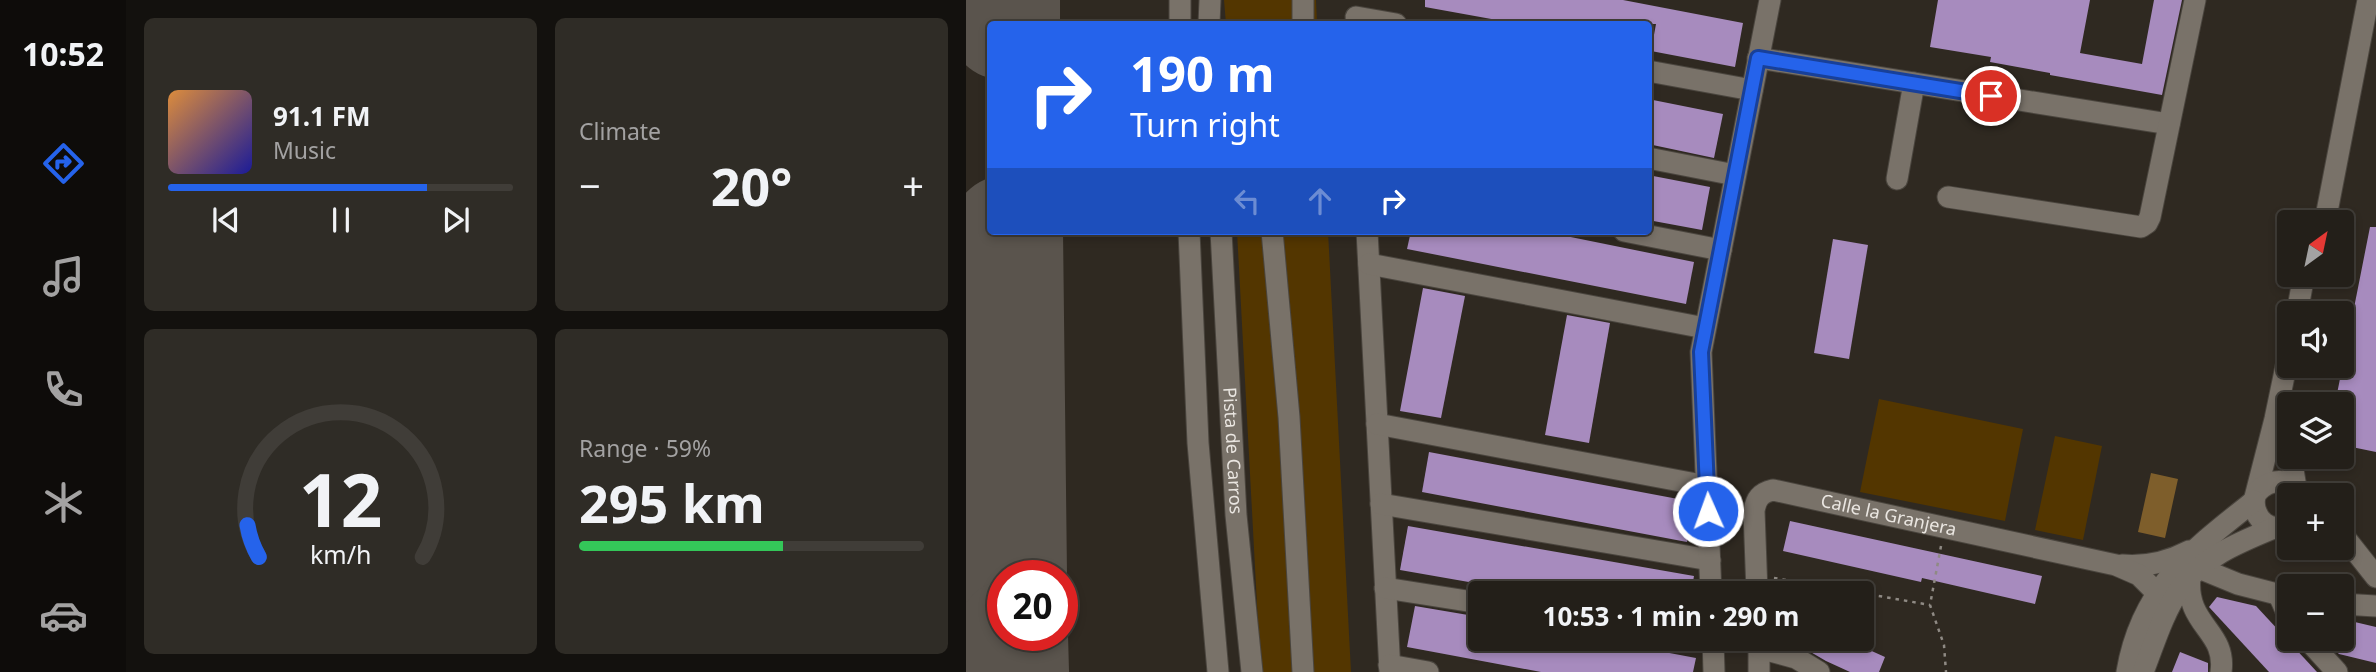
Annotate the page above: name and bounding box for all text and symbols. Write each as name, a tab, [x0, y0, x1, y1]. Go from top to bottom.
text: 10:52	[22, 32, 104, 75]
text: 190 m	[1130, 40, 1275, 106]
icon: right	[1015, 49, 1106, 140]
pin	[1961, 66, 2021, 126]
icon: arrive	[1972, 77, 2010, 115]
text: 91.1 FM	[273, 98, 370, 134]
text: Turn right	[1130, 103, 1280, 146]
text: Climate	[579, 115, 661, 147]
text: Music	[273, 134, 336, 166]
icon: directions	[39, 139, 88, 188]
text: 20°	[711, 150, 792, 221]
text: −	[579, 159, 601, 211]
text: +	[902, 159, 924, 211]
icon: left	[1228, 182, 1266, 220]
icon: ahead	[1301, 182, 1339, 220]
icon: right	[1374, 182, 1412, 220]
icon: previous	[207, 201, 245, 239]
icon: pause	[322, 201, 360, 239]
icon: next	[437, 201, 475, 239]
north arrow	[2277, 210, 2354, 287]
map controls	[2277, 210, 2354, 651]
icon: music	[39, 252, 88, 301]
button: sound	[2277, 301, 2354, 378]
icon: phone	[39, 365, 88, 414]
street label: Pista de Carros	[1218, 387, 1249, 515]
button: layers	[2277, 392, 2354, 469]
text: Range · 59%	[579, 432, 711, 464]
text: 12	[299, 450, 382, 549]
text: 295 km	[579, 467, 765, 538]
position arrow	[1671, 474, 1745, 548]
icon: climate	[39, 478, 88, 527]
button: +	[2277, 483, 2354, 560]
street label: Calle la Granjera	[1819, 488, 1959, 541]
text: km/h	[310, 537, 371, 571]
speed limit sign: 20	[987, 560, 1078, 651]
button: −	[2277, 574, 2354, 651]
icon: car	[39, 591, 88, 640]
text: 10:53 · 1 min · 290 m	[1543, 598, 1799, 634]

